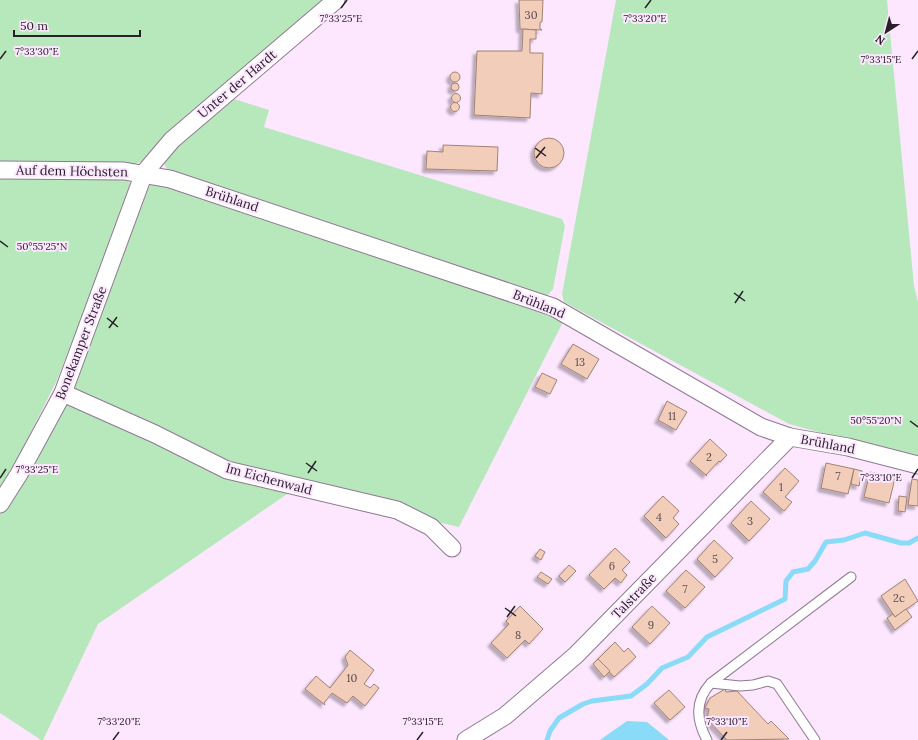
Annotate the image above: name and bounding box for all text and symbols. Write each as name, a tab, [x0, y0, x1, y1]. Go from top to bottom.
house number: 30	[525, 8, 538, 22]
scale bar	[14, 12, 140, 38]
text: 7°33'25"E	[320, 12, 362, 25]
text: 7°33'20"E	[623, 12, 667, 25]
north arrow	[866, 12, 906, 52]
text: 50 m	[20, 18, 48, 33]
text: N	[872, 32, 888, 48]
text: 7°33'30"E	[15, 45, 59, 58]
street label: Unter der Hardt	[194, 46, 280, 122]
text: 7°33'15"E	[861, 53, 901, 66]
street label: Auf dem Höchsten	[15, 162, 128, 180]
street label: Brühland	[203, 182, 261, 216]
text: 50°55'25"N	[17, 240, 68, 253]
street label: Bonekamper Straße	[52, 284, 110, 402]
street label: Brühland	[510, 286, 568, 322]
house number: 13	[575, 355, 585, 369]
house number: 11	[668, 409, 676, 423]
text: 50°55'20"N	[850, 414, 902, 427]
street label: Brühland	[799, 430, 857, 458]
house number: 2	[706, 450, 712, 464]
street label: Im Eichenwald	[224, 459, 314, 499]
text: 7°33'25"E	[16, 463, 58, 476]
house number: 7	[835, 469, 841, 483]
text: 7°33'10"E	[860, 471, 902, 484]
house number: 1	[779, 480, 783, 494]
house number: 4	[656, 510, 662, 524]
house number: 3	[747, 514, 753, 528]
house number: 5	[712, 552, 718, 566]
house number: 6	[609, 559, 615, 573]
street label: Talstraße	[608, 569, 660, 623]
house number: 7	[682, 582, 688, 596]
house number: 2c	[893, 591, 905, 605]
house number: 9	[648, 618, 654, 632]
house number: 8	[515, 628, 521, 642]
house number: 10	[347, 671, 358, 685]
text: 7°33'20"E	[97, 715, 141, 728]
text: 7°33'15"E	[403, 715, 443, 728]
text: 7°33'10"E	[706, 715, 748, 728]

